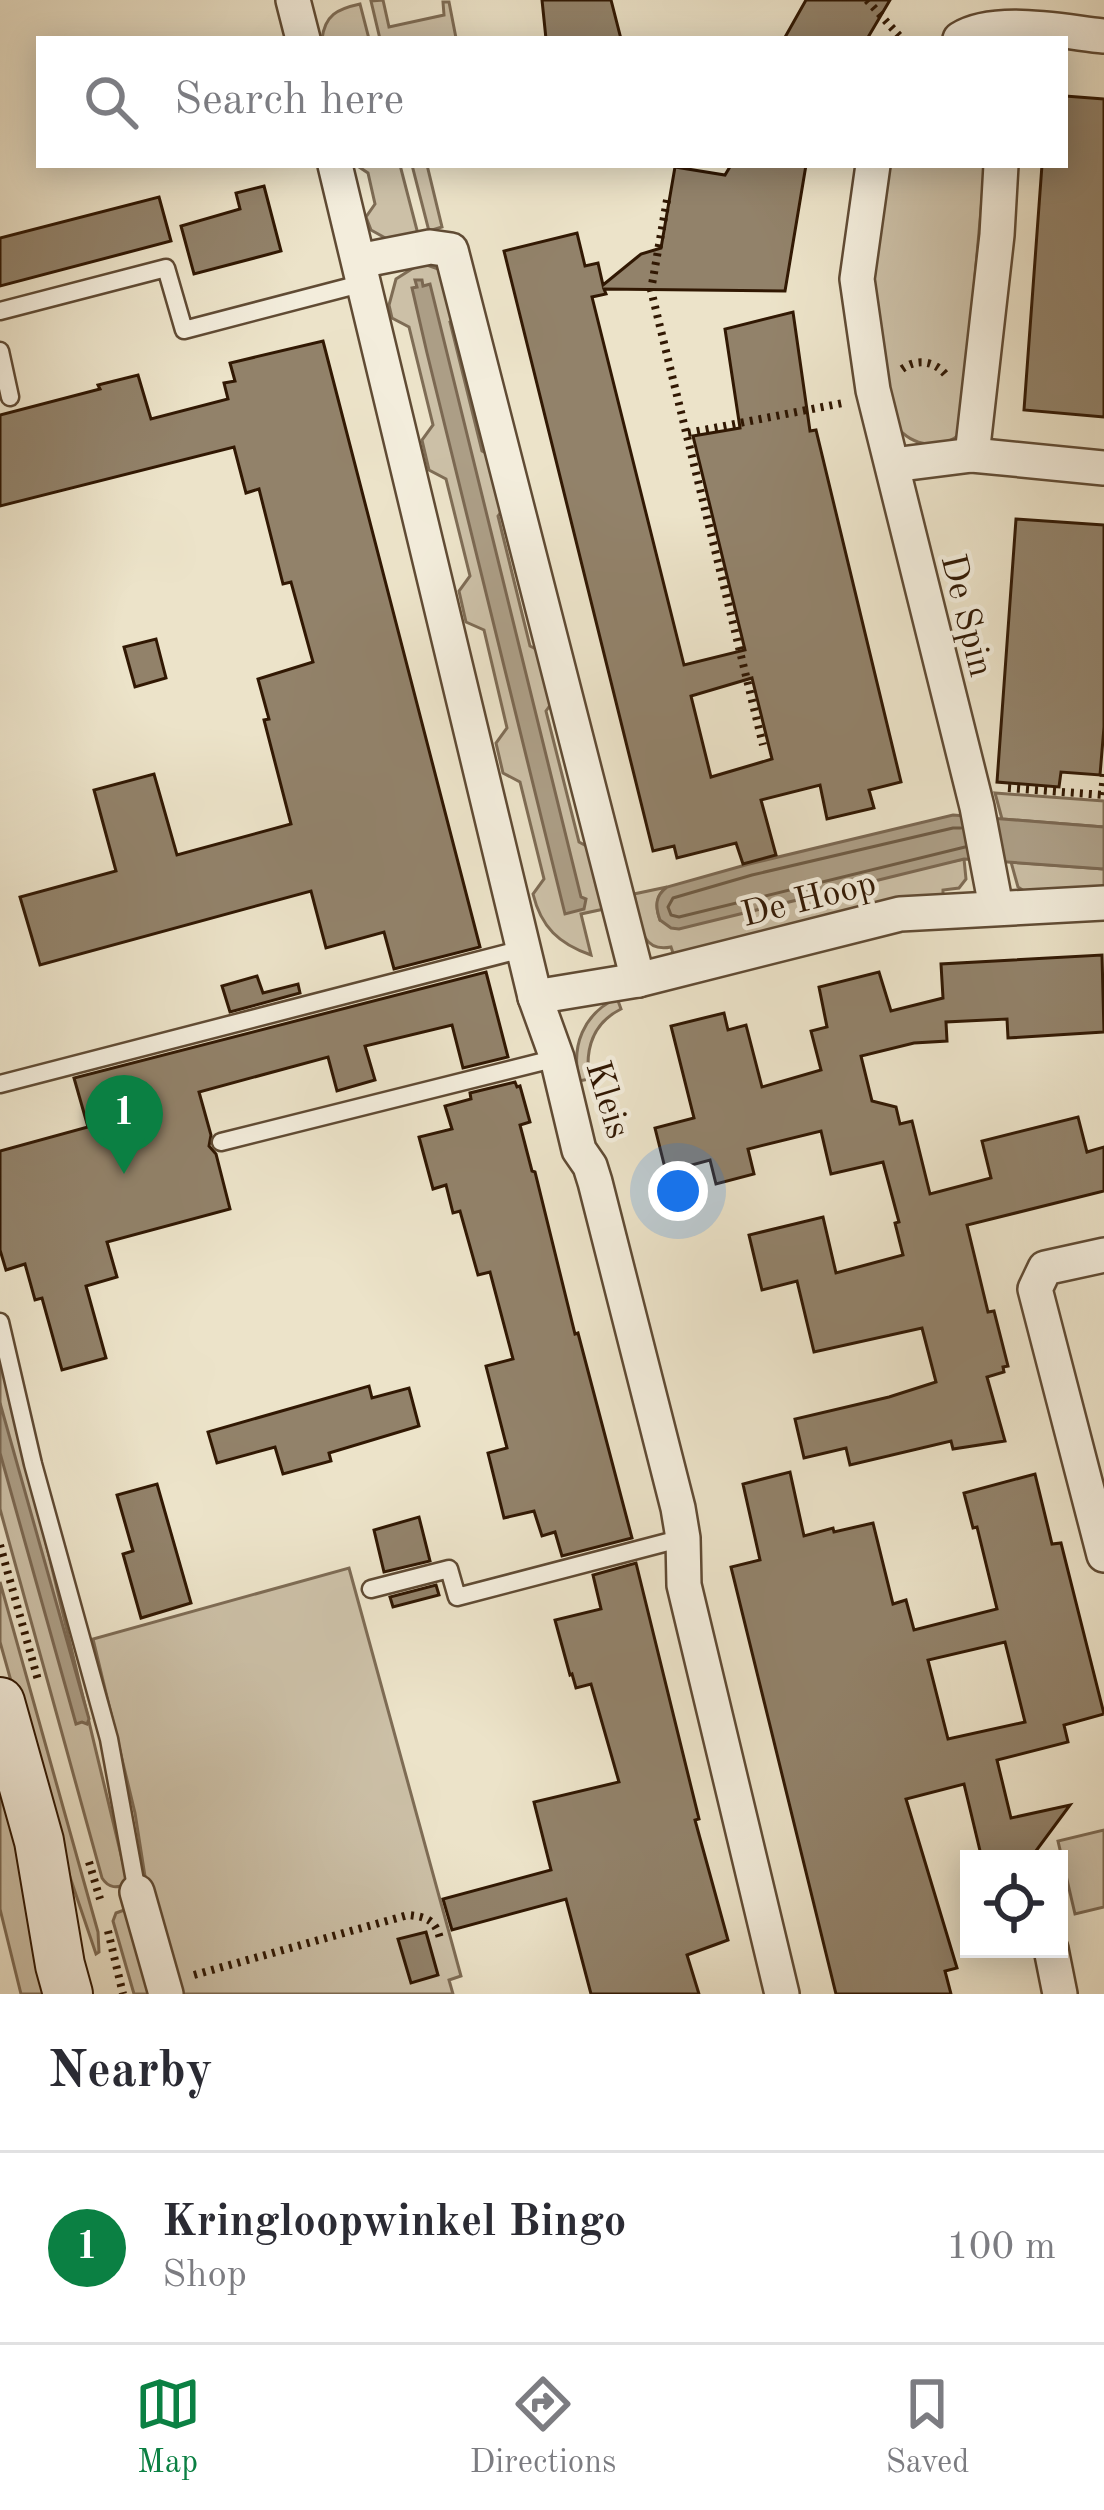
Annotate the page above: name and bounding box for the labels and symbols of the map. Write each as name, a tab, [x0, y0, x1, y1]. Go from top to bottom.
street label: De Spin	[933, 551, 998, 681]
street label: De Hoop	[738, 867, 880, 935]
street label: Kleis	[577, 1057, 635, 1143]
pin: 1	[85, 1075, 163, 1174]
your location	[648, 1161, 708, 1221]

